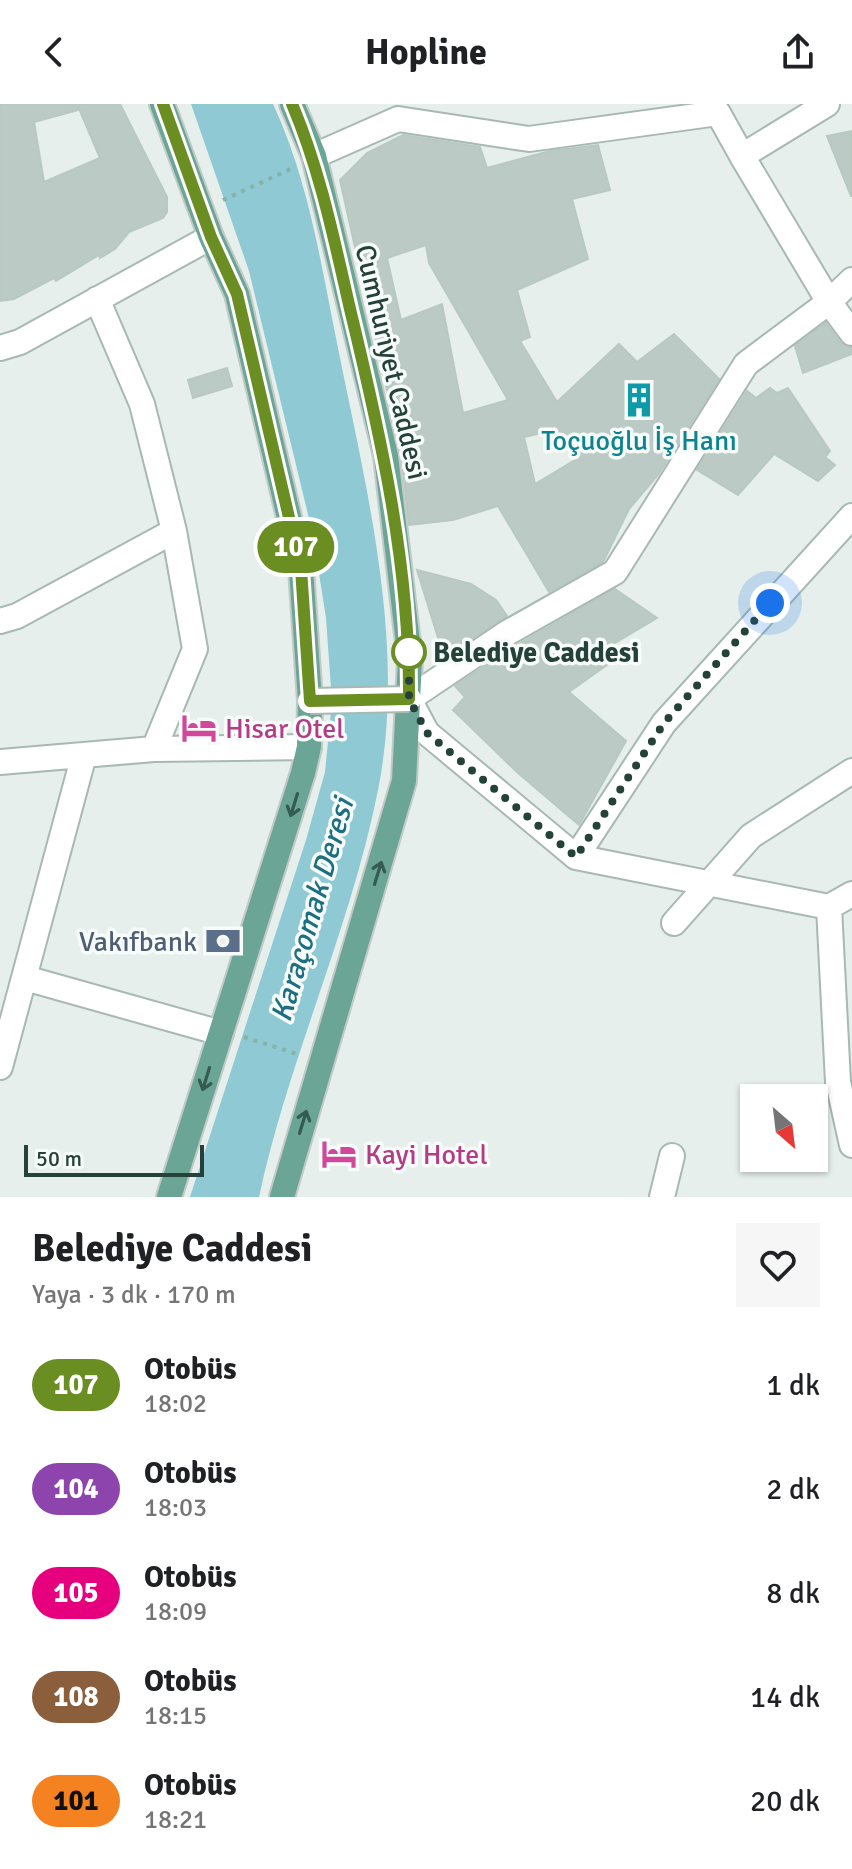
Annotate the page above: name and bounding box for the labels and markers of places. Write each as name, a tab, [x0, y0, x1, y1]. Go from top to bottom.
building icon: Toçuoğlu İş Hanı	[620, 381, 658, 419]
place label: Toçuoğlu İş Hanı	[541, 424, 737, 458]
marker: Belediye Caddesi	[392, 635, 426, 669]
place label: Belediye Caddesi	[433, 636, 640, 670]
hotel icon: Hisar Otel	[180, 709, 218, 747]
place label: Hisar Otel	[225, 712, 345, 746]
bank icon: Vakıfbank	[204, 922, 242, 960]
place label: Vakıfbank	[79, 925, 197, 959]
hotel icon: Kayi Hotel	[320, 1135, 358, 1173]
place label: Kayi Hotel	[365, 1138, 488, 1172]

